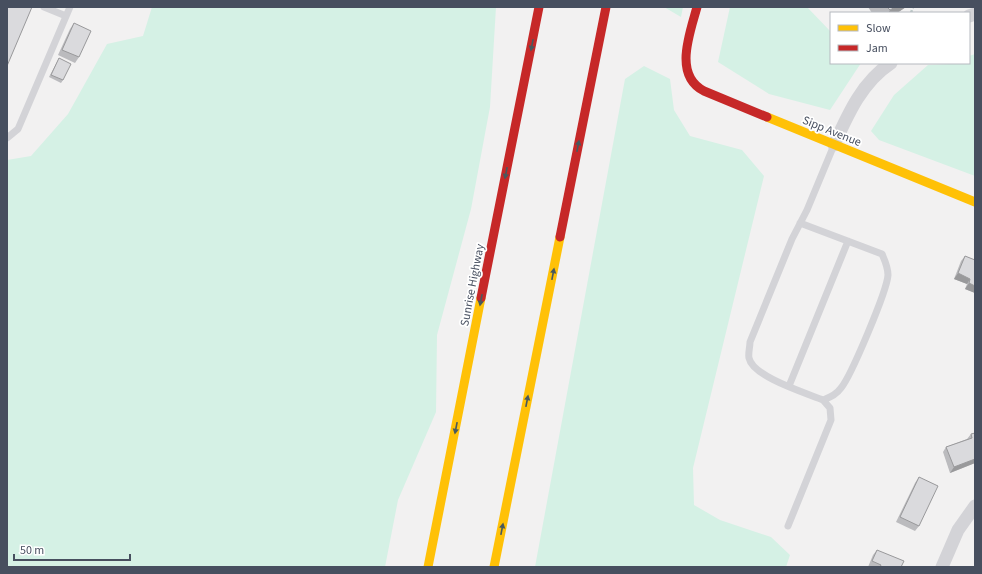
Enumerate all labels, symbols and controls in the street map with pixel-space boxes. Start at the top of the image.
legend [830,12,970,64]
text: Slow [866,20,891,37]
one-way arrow [528,39,534,51]
text: Jam [866,40,888,57]
street label: Sipp Avenue [800,112,864,151]
one-way arrow [576,140,582,152]
one-way arrow [503,167,509,179]
street label: Sunrise Highway [456,242,489,328]
one-way arrow [550,268,556,280]
one-way arrow [478,294,484,306]
one-way arrow [525,395,531,407]
one-way arrow [452,422,458,434]
one-way arrow [499,523,505,535]
scale bar [14,536,130,562]
text: 50 m [20,542,44,559]

